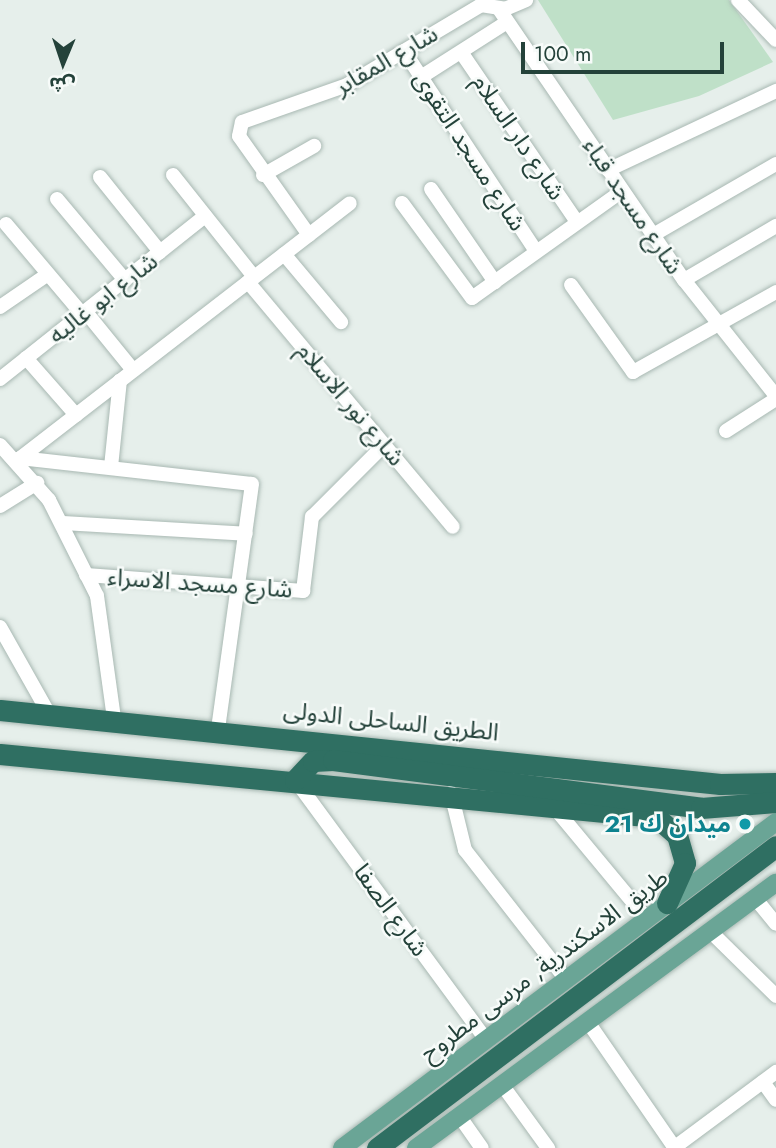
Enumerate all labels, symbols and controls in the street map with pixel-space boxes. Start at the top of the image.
street label: شارع المقابر [329,19,443,101]
north arrow [28,28,98,98]
scale bar [524,28,727,72]
text: 100 m [534,39,591,69]
street label: شارع مسجد التقوى [408,66,532,236]
street label: شارع دار السلام [466,69,572,205]
text: ش [49,71,76,98]
street label: شارع مسجد قباء [577,132,689,280]
street label: شارع ابو غاليه [43,246,163,350]
street label: شارع نور الاسلام [291,336,411,472]
street label: شارع مسجد الاسراء [107,562,293,604]
street label: الطريق الساحلى الدولى [282,695,500,747]
place label: ميدان ك 21 [604,810,731,838]
marker: ميدان ك 21 [737,816,753,832]
street label: شارع الصفا [348,858,434,962]
street label: طريق الاسكندرية, مرسى مطروح [415,863,673,1067]

